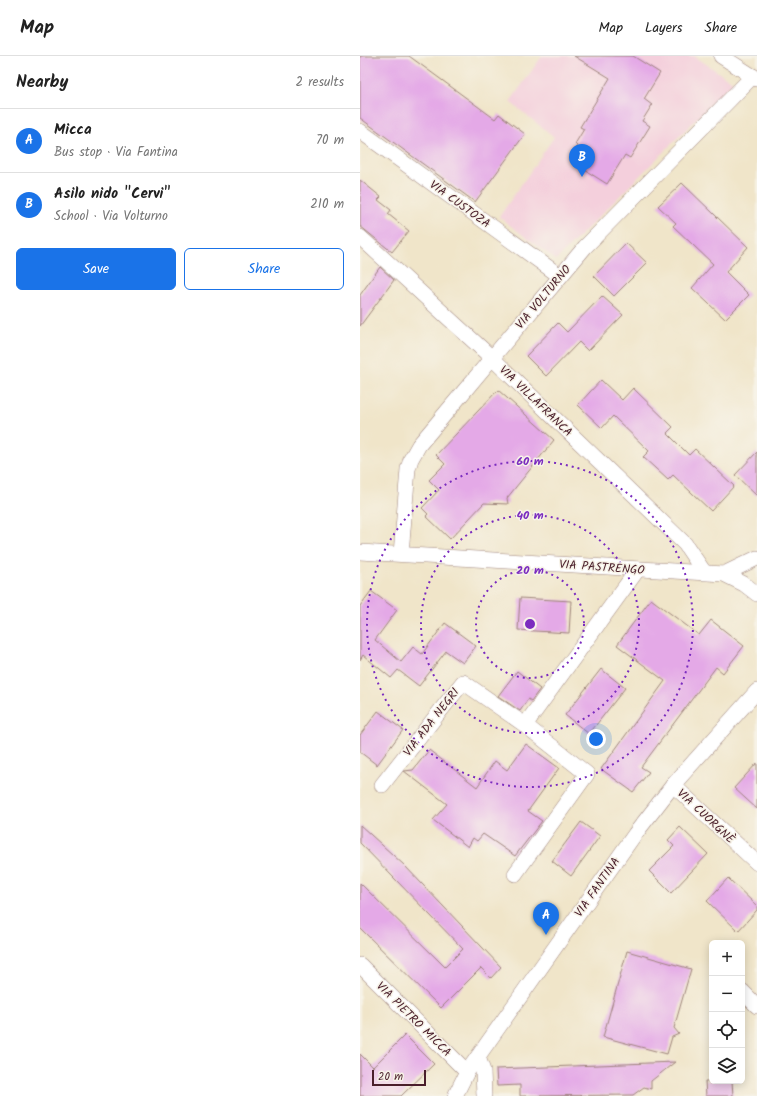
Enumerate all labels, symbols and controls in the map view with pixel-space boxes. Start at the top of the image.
text: Map [20,13,54,43]
text: Map [599,17,623,39]
text: Layers [645,17,683,39]
text: Share [705,17,737,39]
text: Nearby [16,69,68,96]
text: 2 results [296,72,344,93]
text: Micca [54,118,92,142]
text: A [25,130,33,151]
text: 70 m [316,130,344,151]
text: Bus stop · Via Fantina [54,142,178,163]
pin: B [569,144,595,177]
street label: VIA CUSTOZA [425,176,494,233]
text: Asilo nido "Cervi" [54,182,171,206]
text: B [25,194,33,215]
text: 210 m [310,194,344,215]
text: School · Via Volturno [54,206,168,227]
button: Save [16,248,176,290]
button: Share [184,248,344,290]
street label: VIA VOLTURNO [511,261,576,334]
street label: VIA VILLAFRANCA [495,361,577,442]
text: 60 m [516,452,544,471]
text: 40 m [516,506,544,525]
street label: VIA PASTRENGO [559,555,646,580]
text: 20 m [516,561,544,580]
centre of rings [523,617,537,631]
street label: VIA ADA NEGRI [398,684,464,761]
your location [586,729,606,749]
street label: VIA CUORGNÈ [672,784,740,849]
street label: VIA FANTINA [570,853,625,921]
pin: A [533,902,559,935]
map controls [709,940,745,1084]
button: + [709,940,745,976]
button: − [709,976,745,1012]
street label: VIA PIETRO MICCA [372,977,456,1061]
button: locate [709,1012,745,1048]
button: layers [709,1048,745,1084]
scale bar [372,1068,426,1087]
text: 20 m [378,1068,403,1086]

